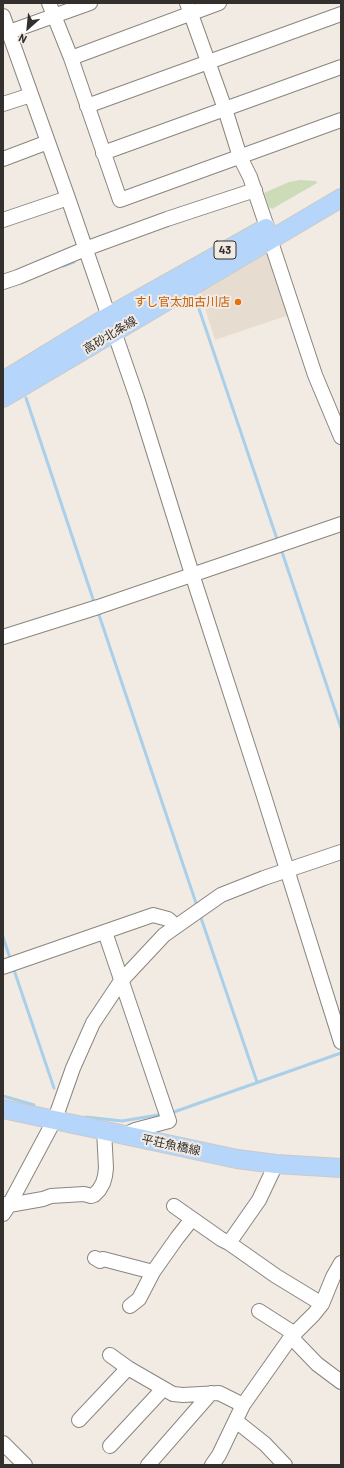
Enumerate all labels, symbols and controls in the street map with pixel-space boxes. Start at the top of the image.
north arrow [8,8,48,48]
text: N [16,32,29,47]
road number: 43 [214,241,236,259]
place label: すし官太加古川店 [134,295,230,309]
marker: すし官太加古川店 [233,297,243,307]
street label: 高砂北条線 [81,313,139,357]
street label: 平荘魚橋線 [140,1132,202,1158]

